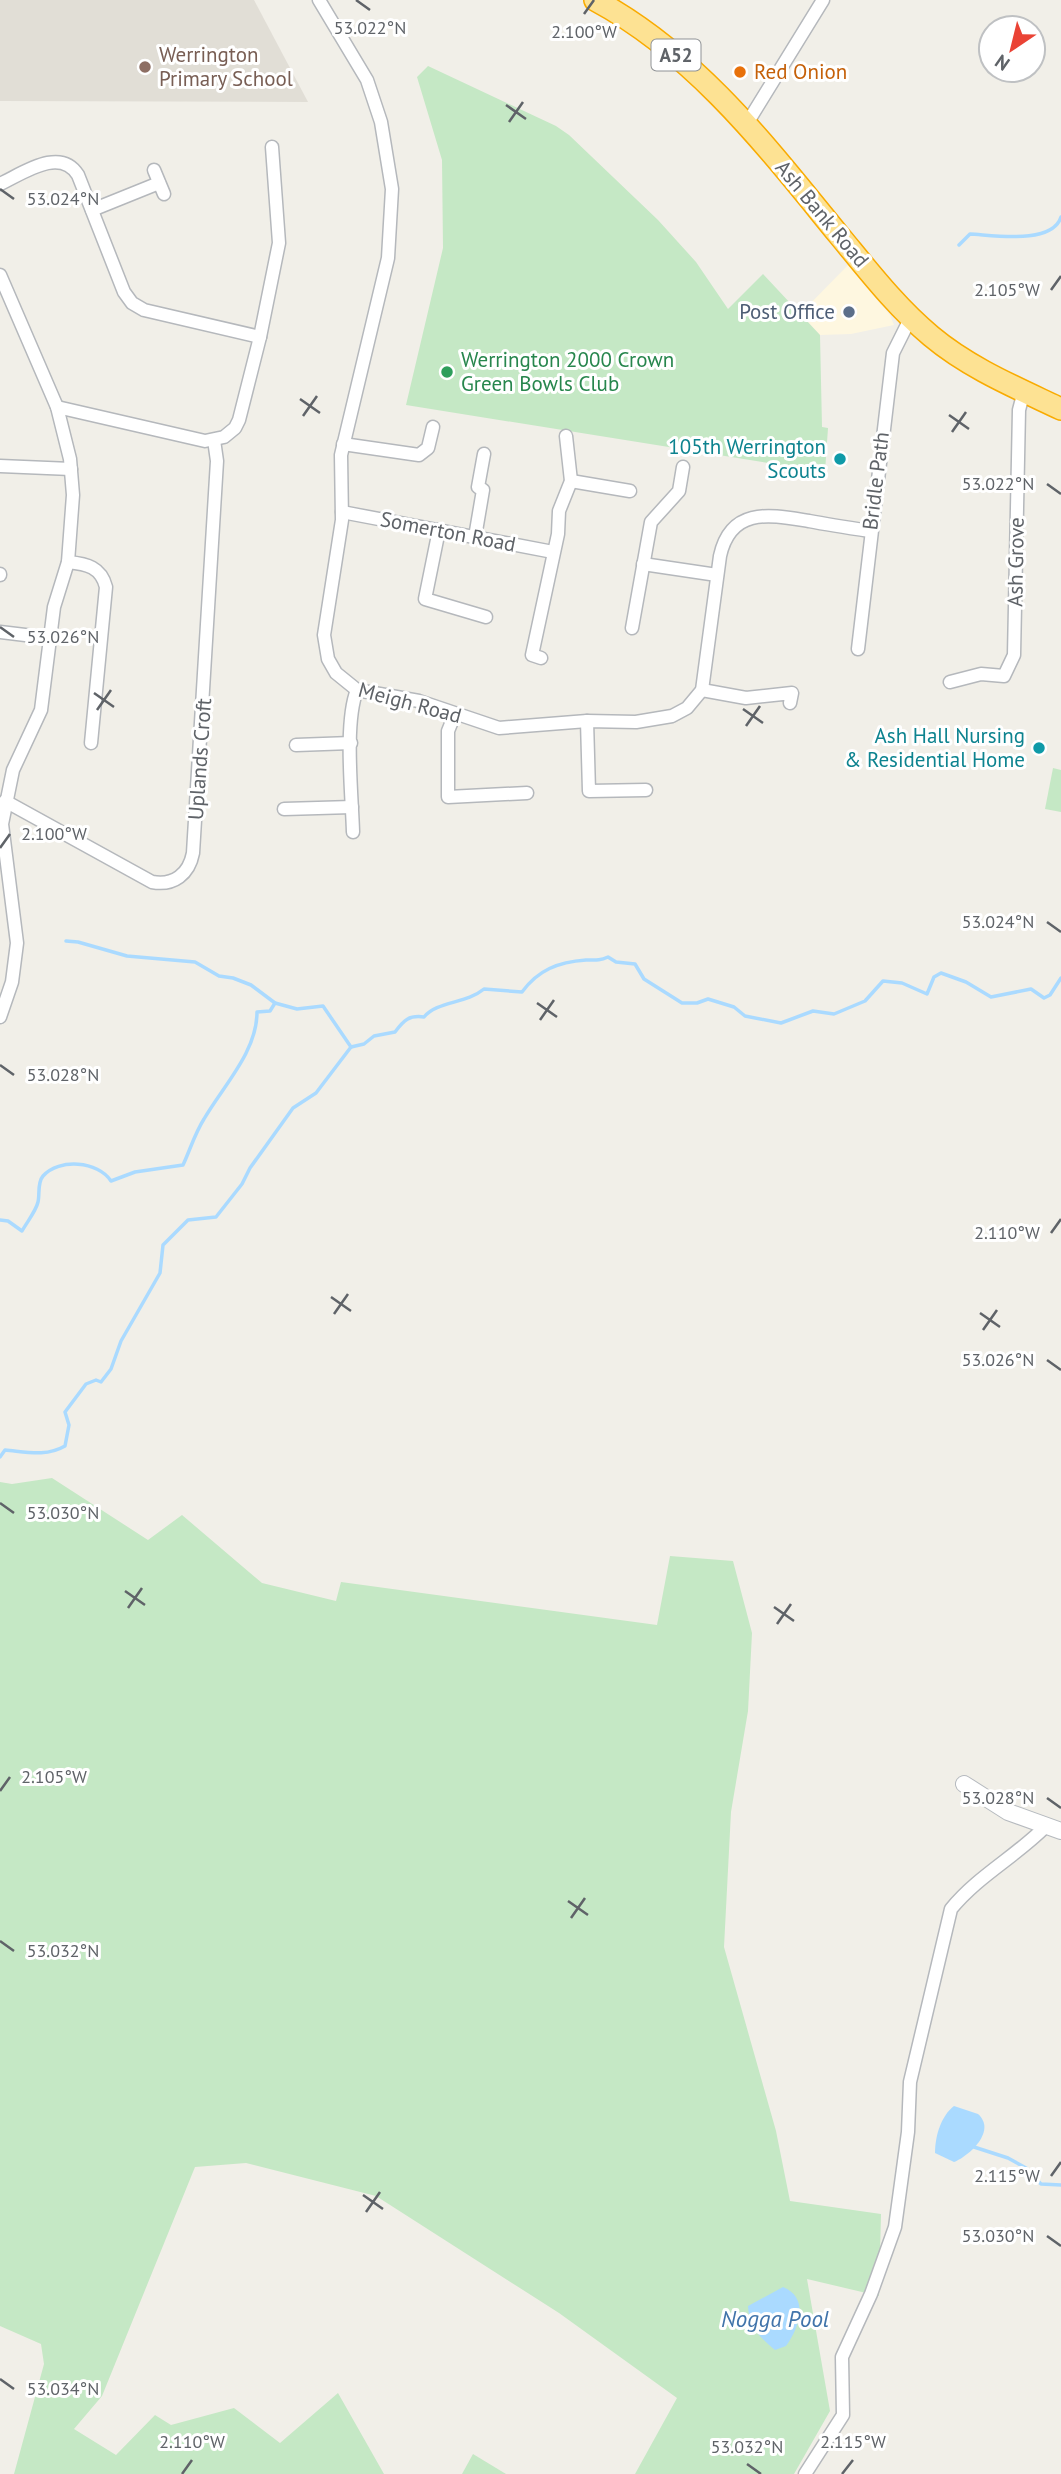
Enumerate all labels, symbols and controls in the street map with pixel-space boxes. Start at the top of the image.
north arrow [977,14,1047,84]
text: 53.022°N [334,16,406,39]
text: 2.100°W [551,20,617,43]
road number: A52 [652,40,700,70]
place label: Werrington Primary School [159,41,293,92]
text: N [990,50,1014,76]
place label: Red Onion [754,58,847,85]
marker: Werrington Primary School [137,59,153,75]
marker: Red Onion [732,64,748,80]
street label: Ash Bank Road [770,154,875,273]
text: 53.024°N [27,187,99,210]
text: 2.105°W [974,278,1040,301]
place label: Post Office [739,298,835,325]
marker: Post Office [841,304,857,320]
place label: Werrington 2000 Crown Green Bowls Club [461,346,674,397]
marker: Werrington 2000 Crown Green Bowls Club [439,364,455,380]
street label: Bridle Path [856,430,895,532]
place label: 105th Werrington Scouts [668,433,826,484]
marker: 105th Werrington Scouts [832,451,848,467]
text: 53.022°N [962,472,1034,495]
street label: Somerton Road [378,505,518,558]
street label: Ash Grove [1001,517,1030,607]
text: 53.026°N [27,625,99,648]
street label: Meigh Road [356,676,465,729]
street label: Uplands Croft [182,697,217,821]
place label: Ash Hall Nursing & Residential Home [844,722,1025,773]
marker: Ash Hall Nursing & Residential Home [1031,740,1047,756]
text: 2.100°W [21,822,87,845]
text: 53.024°N [962,910,1034,933]
text: 53.028°N [27,1063,99,1086]
text: 2.110°W [974,1221,1040,1244]
text: 53.026°N [962,1348,1034,1371]
text: 53.030°N [27,1501,99,1524]
text: 2.105°W [21,1765,87,1788]
text: 53.028°N [962,1786,1034,1809]
text: 53.032°N [27,1939,99,1962]
text: 2.115°W [974,2164,1040,2187]
text: 53.030°N [962,2224,1034,2247]
water label: Nogga Pool [721,2304,829,2333]
text: 53.034°N [27,2377,99,2400]
text: 2.110°W [159,2430,225,2453]
text: 2.115°W [820,2430,886,2453]
text: 53.032°N [711,2435,783,2458]

